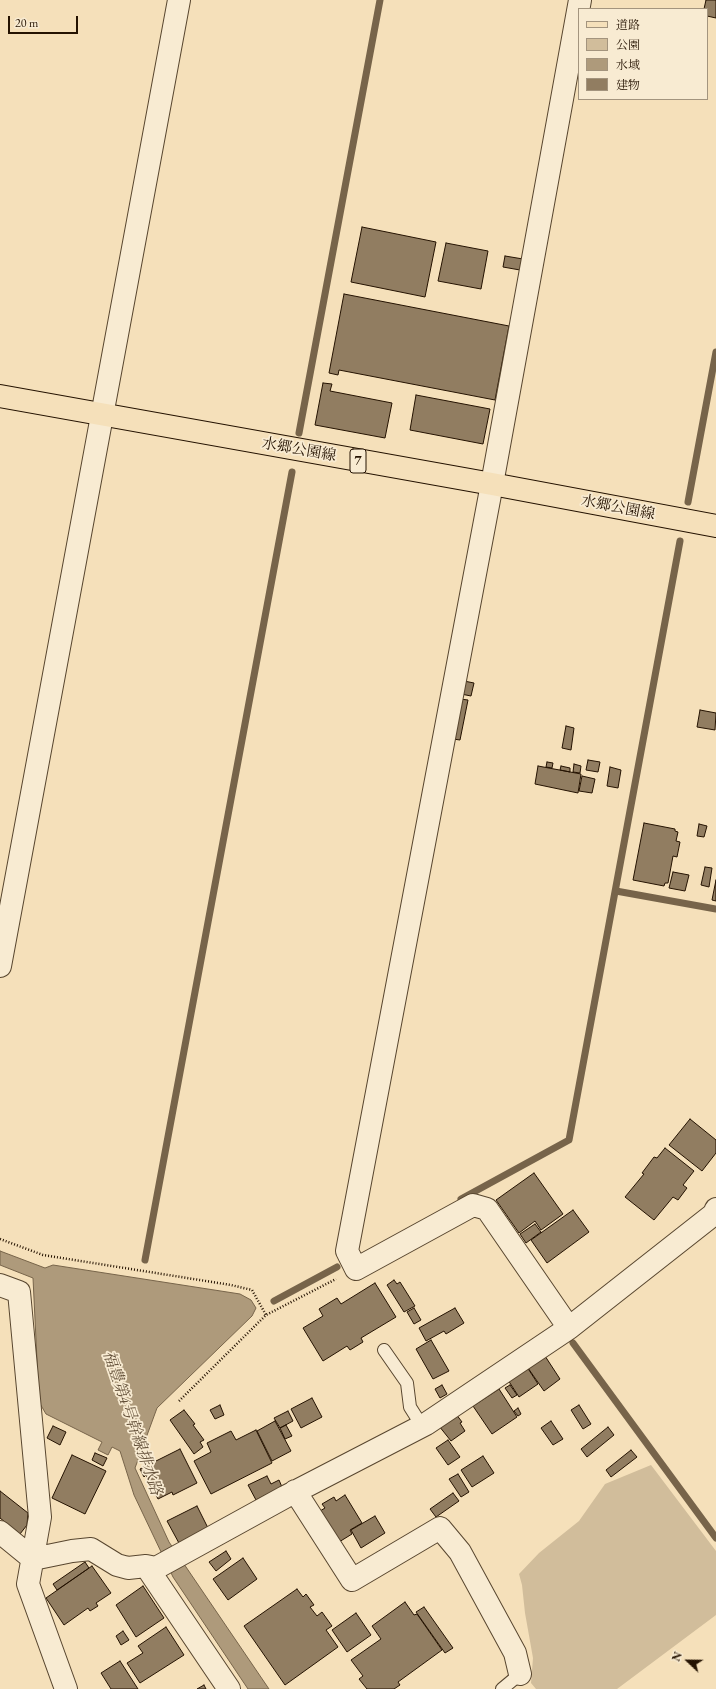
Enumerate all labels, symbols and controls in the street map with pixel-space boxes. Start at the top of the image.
scale bar [10,8,80,34]
legend [578,8,708,100]
text: 20 m [15,15,38,31]
text: 道路 [616,17,640,33]
text: 公園 [616,37,640,53]
text: 水域 [616,57,640,73]
text: 建物 [616,77,640,93]
street label: 水郷公園線 [261,435,337,465]
road number: 7 [350,449,366,473]
street label: 水郷公園線 [579,492,657,524]
water label: 福豊第4号幹線排水路 [98,1348,166,1498]
north arrow [668,1641,708,1681]
text: N [669,1650,685,1663]

